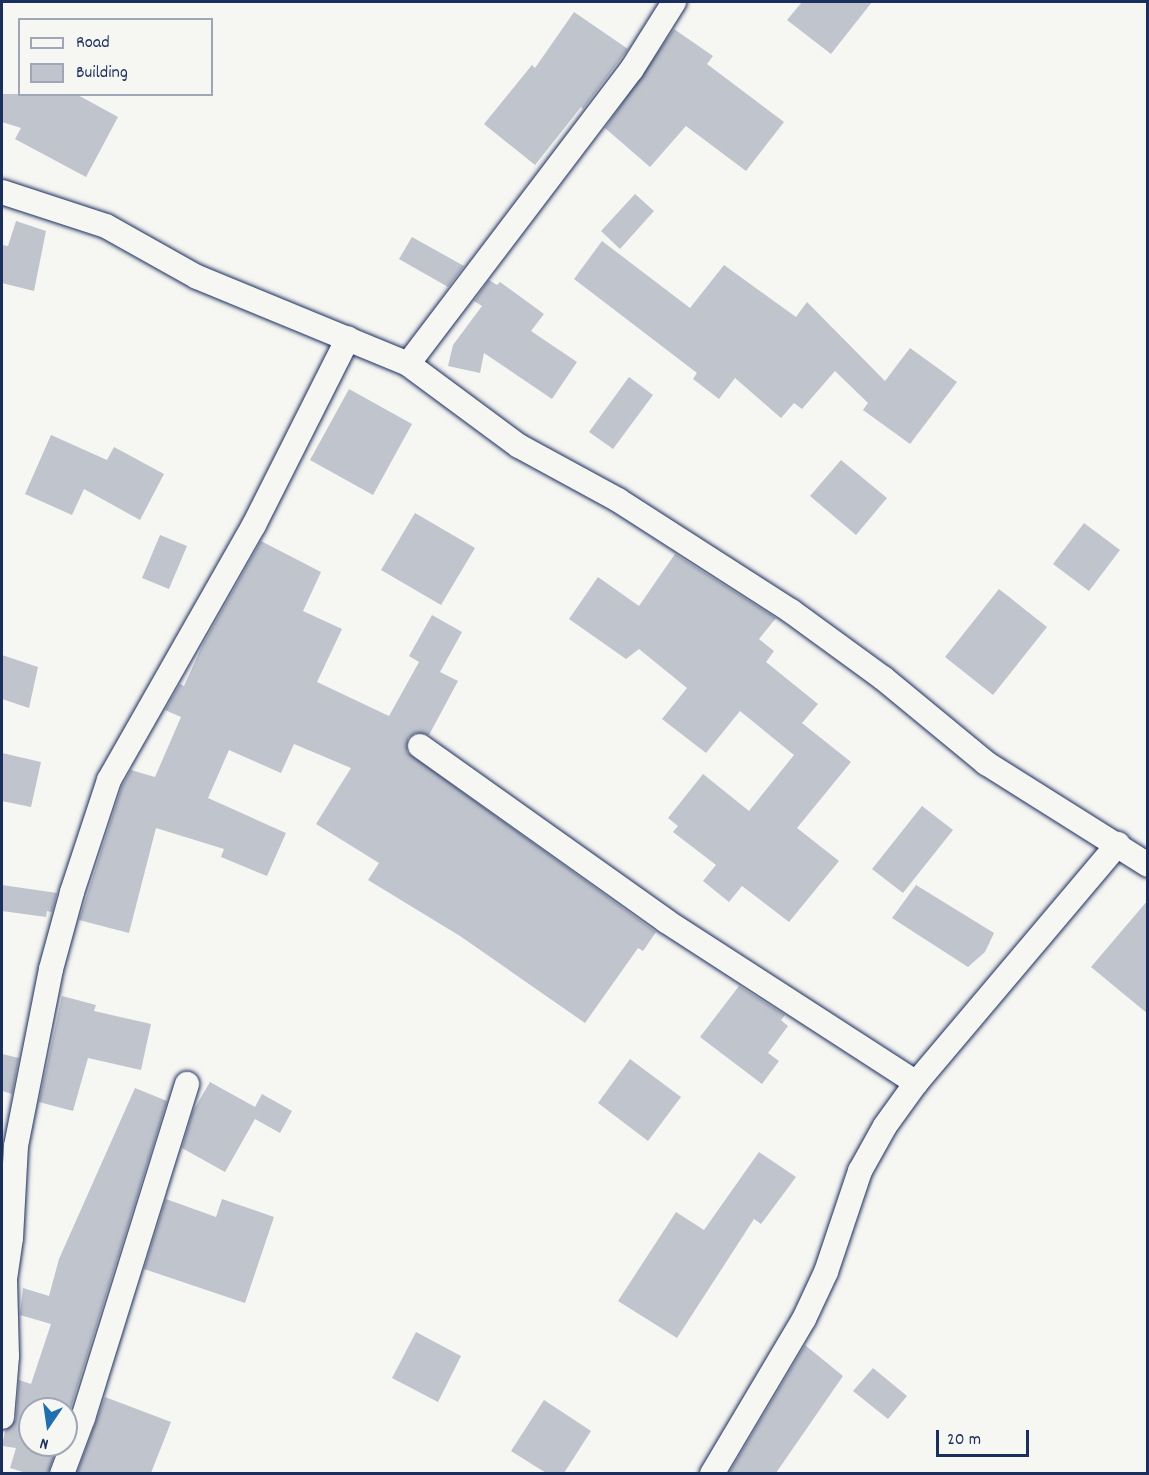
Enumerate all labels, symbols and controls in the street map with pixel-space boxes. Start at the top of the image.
legend [18,18,213,96]
text: Road [76,31,110,56]
text: Building [76,61,128,86]
north arrow [18,1397,78,1457]
scale bar [939,1418,1032,1456]
text: 20 m [947,1428,981,1453]
text: N [38,1431,51,1455]

